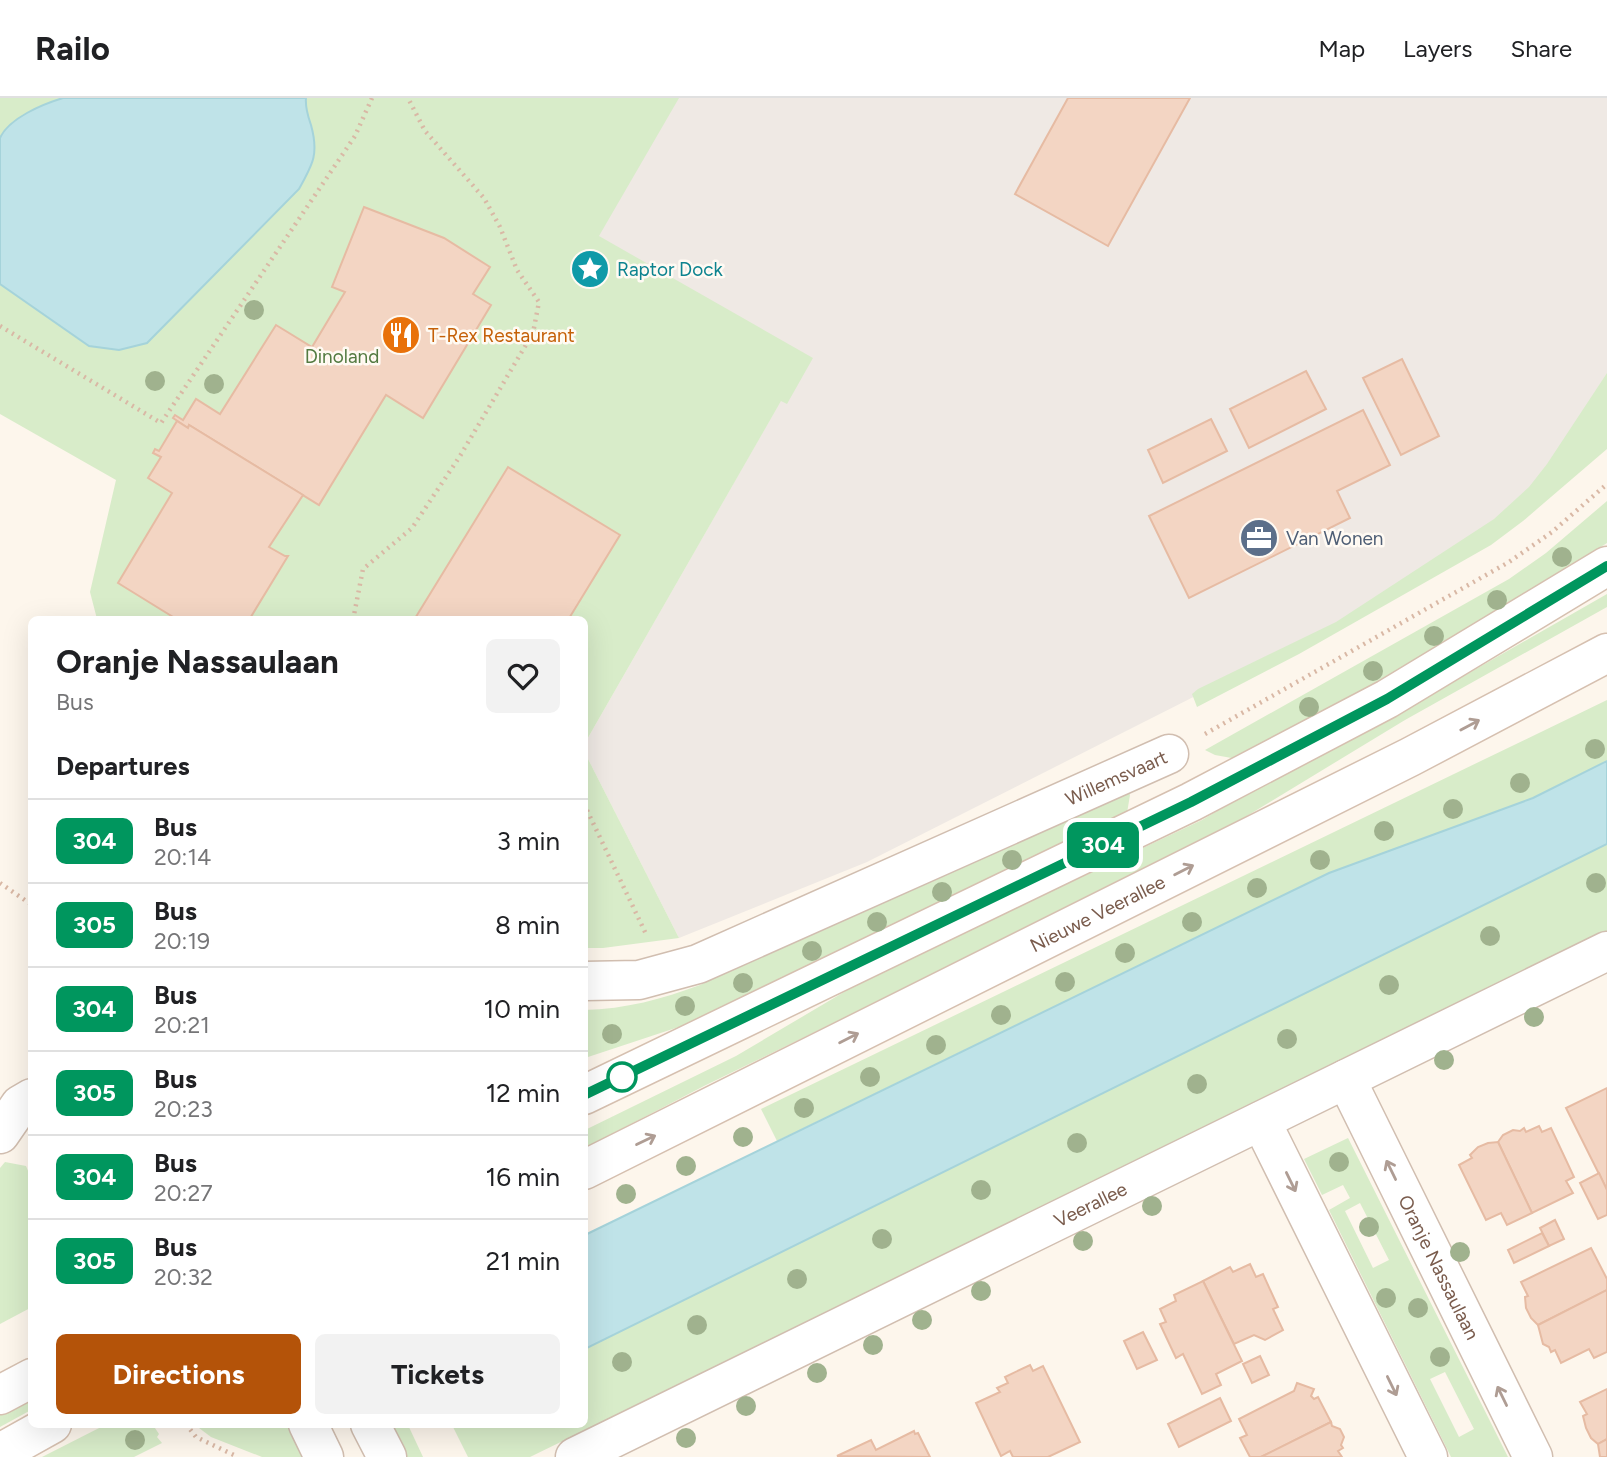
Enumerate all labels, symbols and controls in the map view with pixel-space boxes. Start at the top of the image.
text: Railo [35,29,110,68]
text: Map [1318,34,1365,63]
text: Layers [1403,34,1472,63]
text: Share [1510,34,1572,63]
place icon: Raptor Dock [569,248,611,290]
place label: Raptor Dock [617,258,723,281]
restaurant icon: T-Rex Restaurant [380,314,422,356]
place label: T-Rex Restaurant [428,324,575,347]
park label: Dinoland [305,345,379,368]
office icon: Van Wonen [1238,517,1280,559]
place label: Van Wonen [1286,527,1383,550]
button: heart [486,639,560,713]
text: Oranje Nassaulaan [56,642,339,681]
text: Bus [56,688,94,716]
one-way arrow [1459,718,1480,731]
street label: Willemsvaart [1062,745,1171,811]
text: Departures [56,750,190,782]
text: Bus [154,811,197,843]
line badge: 304 [1063,822,1143,868]
text: 3 min [497,825,560,857]
text: 304 [72,826,117,855]
text: 304 [1081,830,1125,859]
text: 20:14 [154,843,211,871]
one-way arrow [1173,863,1194,877]
street label: Nieuwe Veerallee [1026,870,1169,957]
text: Bus [154,895,197,927]
text: 8 min [495,909,560,941]
text: 305 [73,910,116,939]
text: 20:19 [154,927,210,955]
text: Bus [154,979,197,1011]
text: 10 min [484,993,560,1025]
text: 304 [72,994,117,1023]
text: 20:21 [154,1011,210,1039]
one-way arrow [838,1031,859,1045]
unlabelled marker [607,1062,637,1092]
text: Bus [154,1063,197,1095]
text: 12 min [486,1077,560,1109]
text: 305 [73,1078,116,1107]
text: 20:23 [154,1095,213,1123]
one-way arrow [635,1133,656,1147]
text: Bus [154,1147,197,1179]
one-way arrow [1383,1160,1397,1181]
text: 16 min [485,1161,560,1193]
text: 304 [72,1162,117,1191]
one-way arrow [1285,1171,1299,1192]
street label: Veerallee [1050,1177,1131,1232]
text: 20:27 [154,1179,213,1207]
street label: Oranje Nassaulaan [1393,1191,1484,1344]
text: Bus [154,1231,197,1263]
text: 21 min [486,1245,560,1277]
text: 305 [73,1246,116,1275]
text: 20:32 [154,1263,213,1291]
button: Directions [56,1334,301,1414]
button: Tickets [315,1334,560,1414]
one-way arrow [1386,1375,1400,1396]
one-way arrow [1495,1386,1509,1407]

